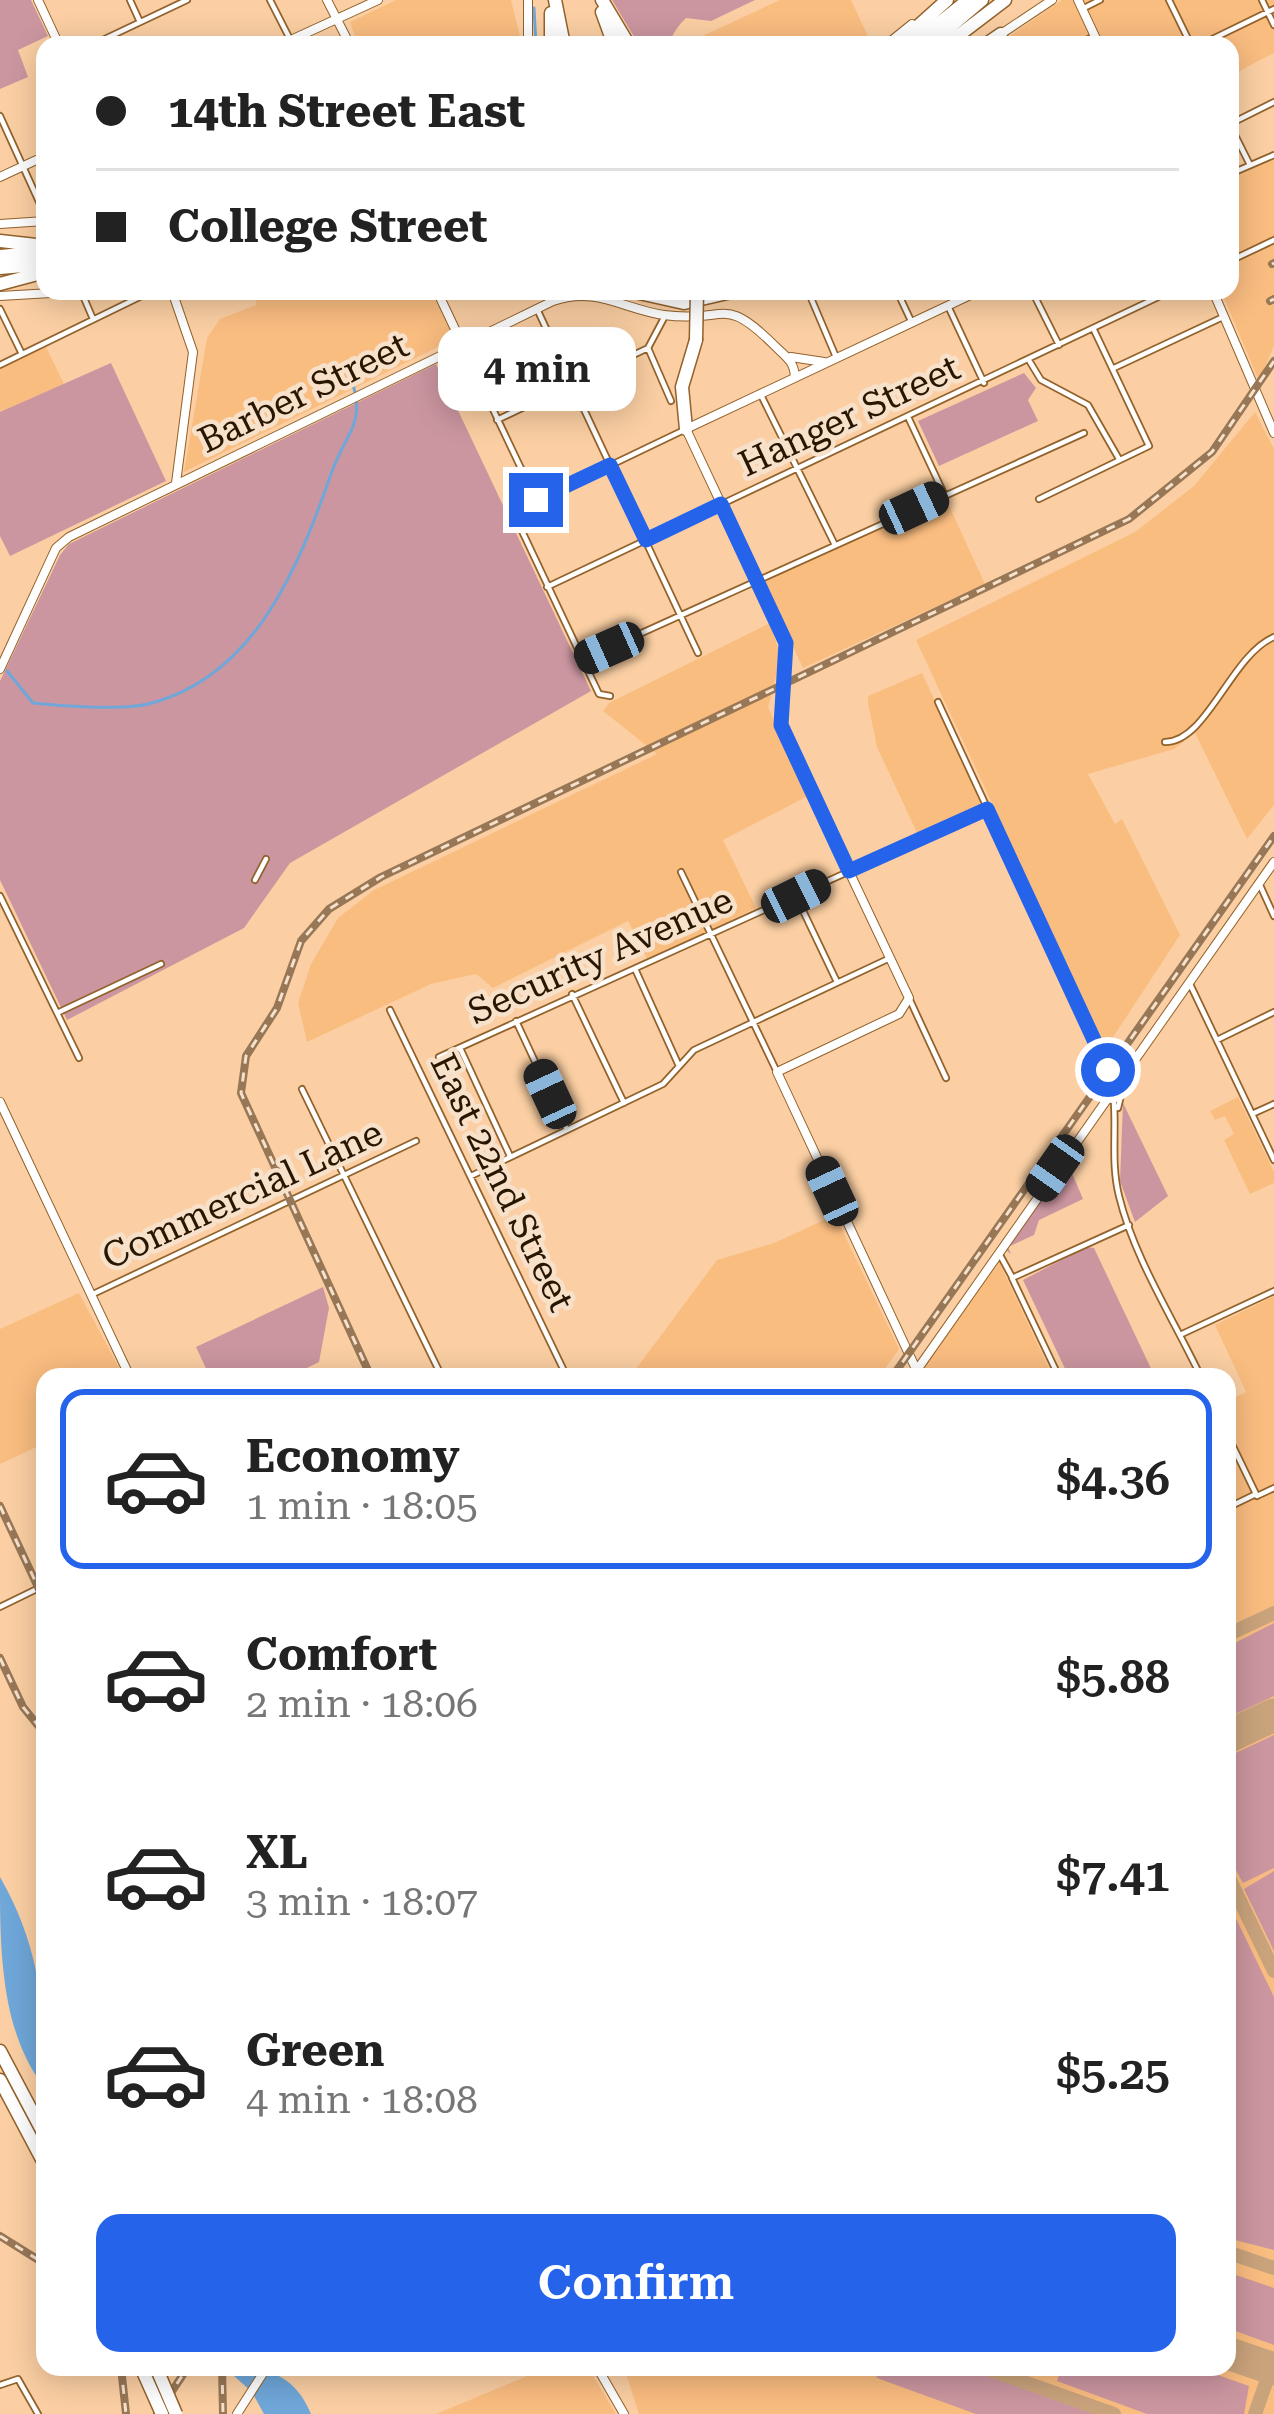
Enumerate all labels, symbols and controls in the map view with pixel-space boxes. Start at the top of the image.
text: 14th Street East [168,85,525,138]
text: College Street [168,200,488,253]
street label: Barber Street [192,324,415,462]
callout: 4 min [437,326,635,410]
text: 4 min [483,346,591,392]
street label: Hanger Street [732,346,967,485]
route end [509,473,563,527]
car [874,476,954,540]
car [569,617,649,679]
car [756,864,836,928]
street label: Security Avenue [462,879,739,1033]
route start [1081,1043,1135,1097]
street label: East 22nd Street [422,1047,583,1318]
car [518,1054,582,1134]
street label: Commercial Lane [96,1112,389,1278]
car [1020,1128,1090,1208]
car [800,1151,864,1231]
icon: car [102,1425,210,1533]
text: Economy [246,1430,460,1483]
text: $4.36 [1056,1453,1170,1506]
text: 1 min · 18:05 [246,1483,478,1529]
icon: car [102,1623,210,1731]
text: Comfort [246,1628,437,1681]
text: $5.88 [1056,1651,1170,1704]
text: 2 min · 18:06 [246,1681,478,1727]
icon: car [102,1821,210,1929]
text: XL [246,1826,308,1879]
text: $7.41 [1056,1849,1170,1902]
text: 3 min · 18:07 [246,1879,478,1925]
icon: car [102,2019,210,2127]
text: Green [246,2024,384,2077]
text: $5.25 [1056,2047,1170,2100]
text: 4 min · 18:08 [246,2077,478,2123]
button: Confirm [96,2214,1176,2352]

